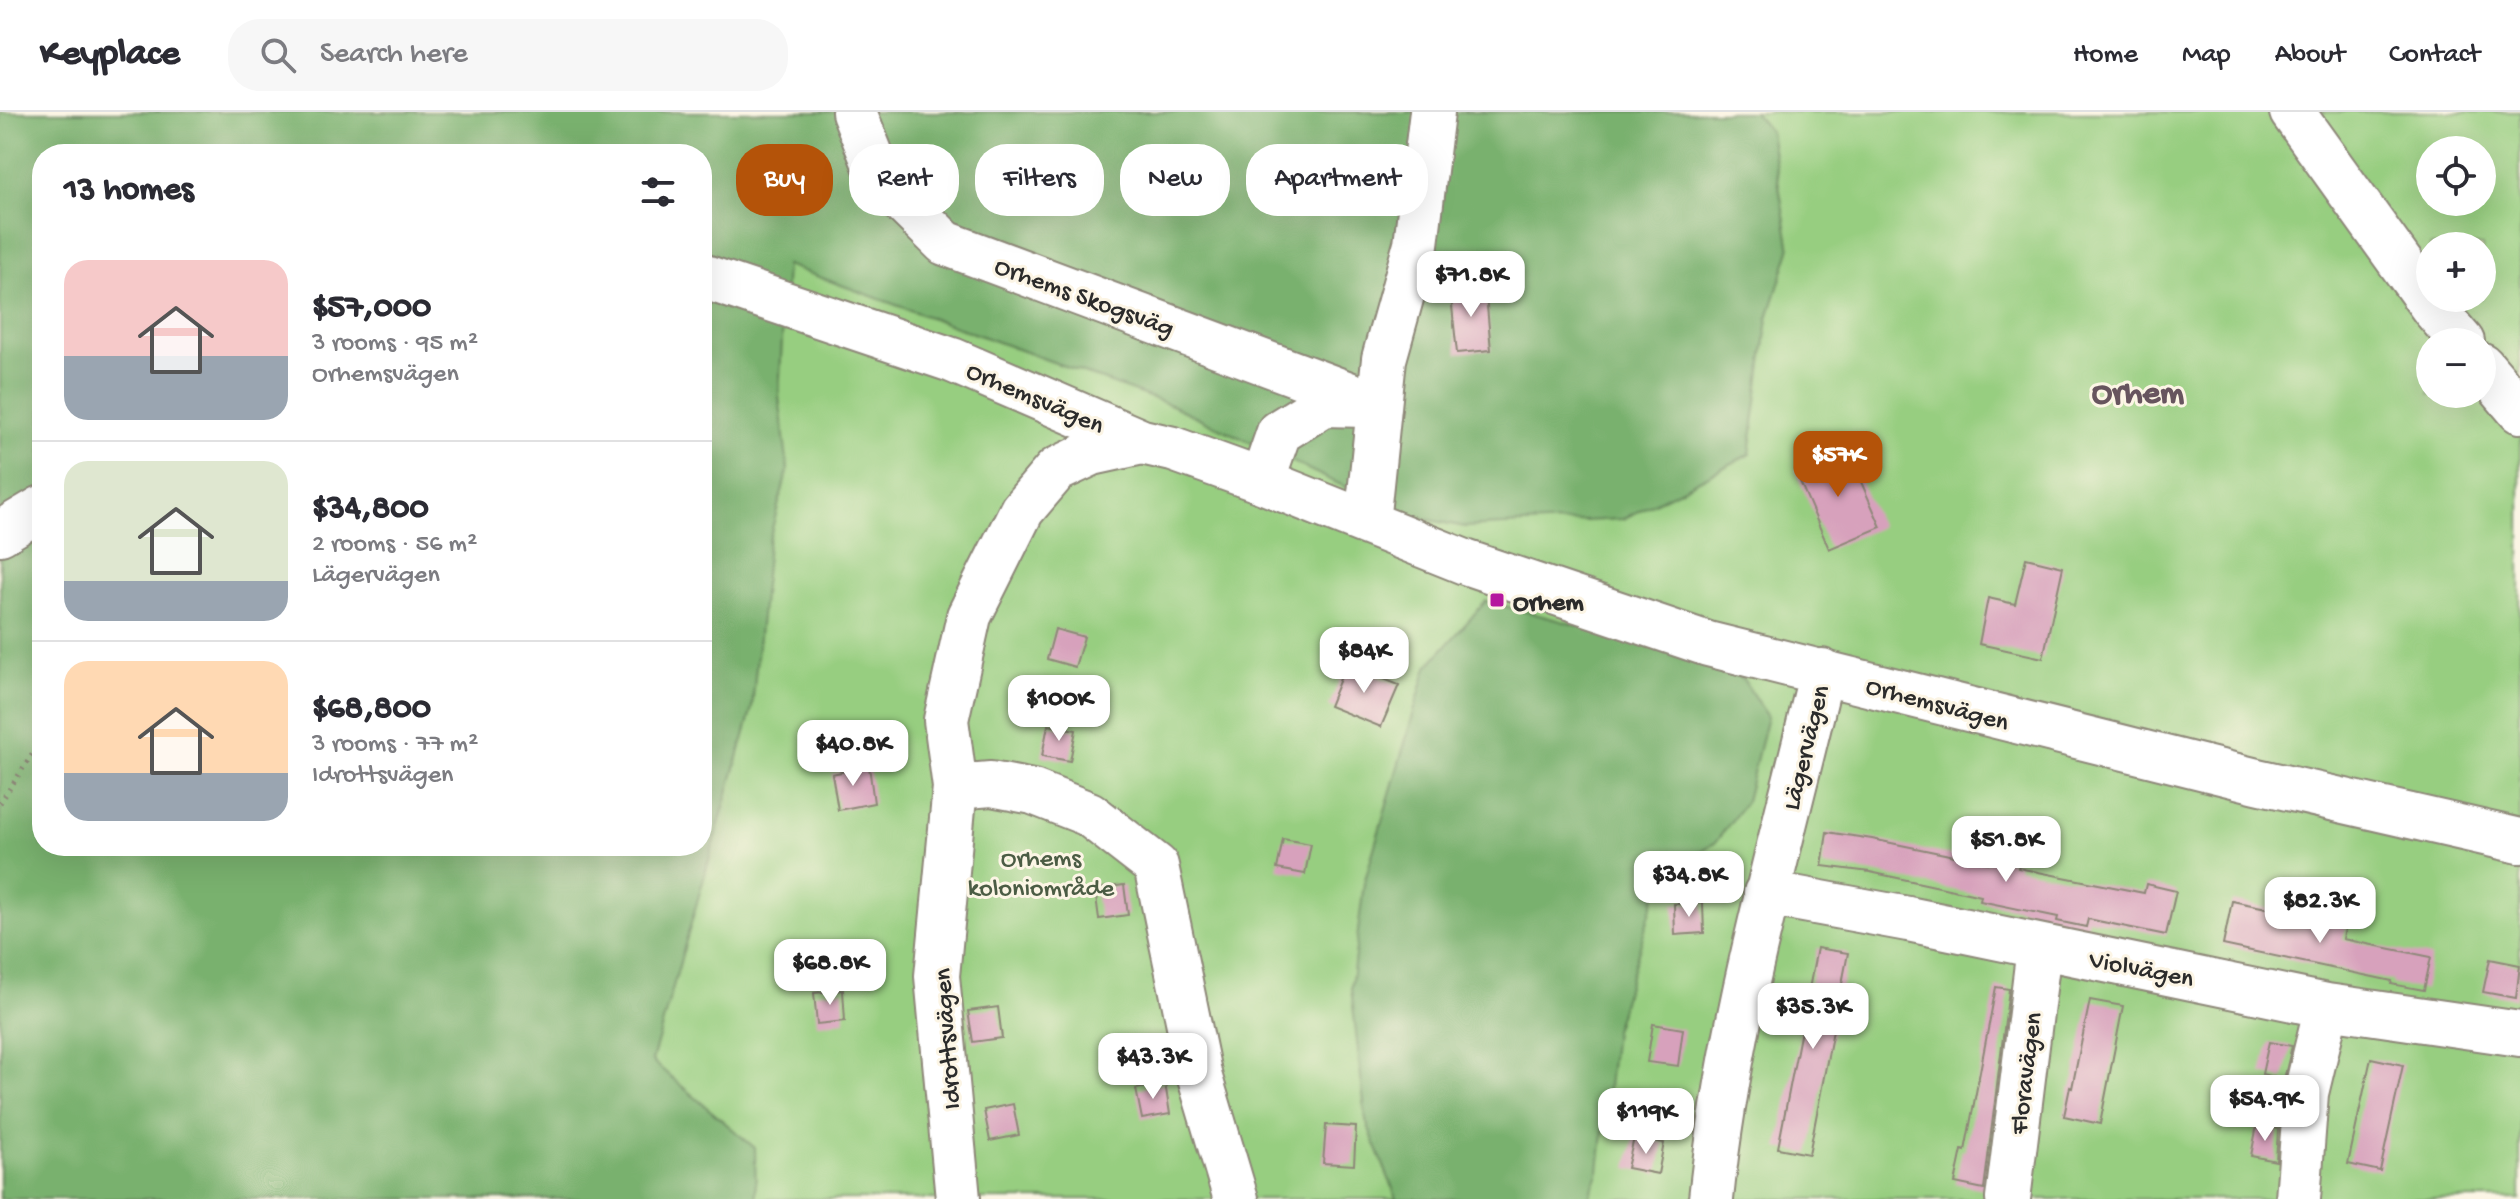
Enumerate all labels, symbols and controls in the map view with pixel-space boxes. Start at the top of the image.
search box [228,19,788,91]
text: Keyplace [40,33,180,77]
icon: search [256,33,300,77]
text: Search here [320,38,468,73]
text: Home [2073,39,2138,72]
text: Map [2182,39,2231,72]
text: About [2275,39,2345,72]
text: Contact [2389,39,2480,72]
map controls [2416,136,2496,408]
button: locate [2416,136,2496,216]
chip: Buy [736,144,833,216]
chip: Rent [849,144,959,216]
chip: Filters [975,144,1104,216]
chip: New [1120,144,1230,216]
chip: Apartment [1246,144,1428,216]
icon: filters [636,170,680,214]
text: 13 homes [64,172,194,212]
button: + [2416,232,2496,312]
pin: $71.8K [1406,251,1536,319]
street label: Orhems Skogsväg [990,252,1177,346]
text: $71.8K [1435,261,1507,292]
text: $57,000 [312,289,431,329]
icon: home [128,292,224,388]
button: − [2416,328,2496,408]
text: 3 rooms · 95 m² [312,329,478,360]
street label: Orhemsvägen [961,357,1108,443]
text: Orhemsvägen [312,360,459,391]
district label: Orhem [2092,376,2184,416]
pin: $57K [1791,431,1885,499]
text: $57K [1811,441,1865,472]
text: $34,800 [312,490,429,530]
icon: home [128,493,224,589]
text: 2 rooms · 56 m² [312,530,477,561]
text: Lägervägen [312,561,440,592]
place label: Orhem [1513,589,1584,620]
marker: Orhem [1488,591,1506,609]
pin: $84K [1317,627,1411,695]
text: $84K [1338,637,1390,668]
street label: Orhemsvägen [1862,672,2012,740]
pin: $100K [1003,675,1115,743]
street label: Lägervägen [1778,682,1839,814]
text: $100K [1026,685,1092,716]
text: $68,800 [312,690,431,730]
icon: home [128,693,224,789]
pin: $40.8K [788,720,918,788]
text: 3 rooms · 77 m² [312,730,478,761]
text: $40.8K [815,730,891,761]
text: Idrottsvägen [312,761,453,792]
pin: $51.8K [1941,816,2071,884]
text: $51.8K [1970,826,2042,857]
park label: Orhems koloniområde [968,845,1115,906]
pin: $34.8K [1624,851,1754,919]
text: $34.8K [1652,861,1726,892]
pin: $82.3K [2255,877,2385,945]
text: $82.3K [2283,887,2357,918]
pin: $68.8K [765,939,895,1007]
street label: Violvägen [2085,946,2197,997]
text: $68.8K [792,949,868,980]
street label: Idrottsvägen [929,966,970,1110]
pin: $35.3K [1748,983,1878,1051]
text: $35.3K [1776,993,1850,1024]
street label: Floravägen [2005,1010,2051,1137]
pin: $43.3K [1088,1033,1218,1101]
text: $43.3K [1116,1043,1190,1074]
pin: $54.9K [2200,1075,2330,1143]
text: $54.9K [2228,1085,2302,1116]
pin: $119K [1590,1088,1702,1156]
text: $119K [1616,1098,1676,1129]

